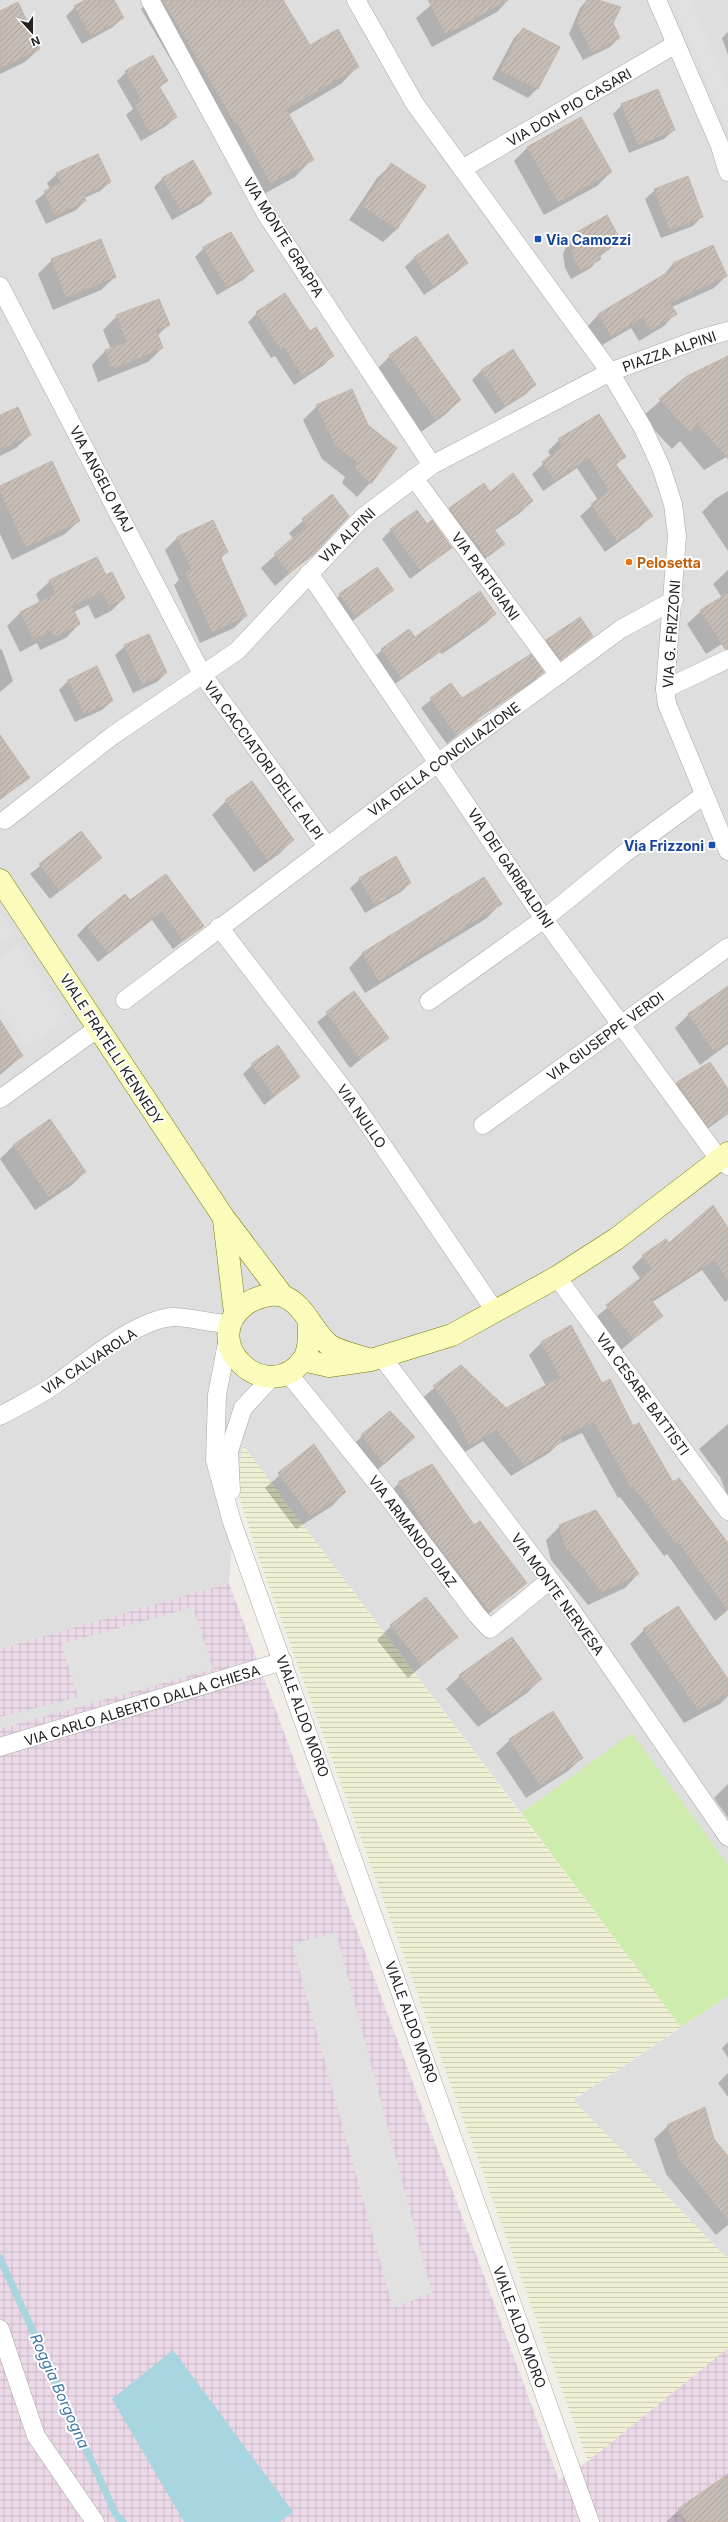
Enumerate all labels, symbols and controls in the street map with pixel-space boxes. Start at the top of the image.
north arrow [12,12,52,52]
text: N [29,33,42,49]
street label: VIA DON PIO CASARI [504,64,634,150]
street label: VIA MONTE GRAPPA [240,174,328,300]
place label: Via Camozzi [546,231,631,248]
marker: Via Camozzi [533,234,543,244]
street label: PIAZZA ALPINI [620,327,718,375]
street label: VIA ANGELO MAJ [67,423,137,535]
street label: VIA ALPINI [315,504,379,566]
street label: VIA PARTIGIANI [448,529,524,623]
place label: Pelosetta [637,554,701,571]
marker: Pelosetta [624,557,634,567]
street label: VIA G. FRIZZONI [659,579,683,689]
street label: VIA CACCIATORI DELLE ALPI [201,677,327,843]
street label: VIA DELLA CONCILIAZIONE [365,698,523,820]
street label: VIA DEI GARIBALDINI [465,805,557,931]
place label: Via Frizzoni [624,837,704,854]
marker: Via Frizzoni [707,840,717,850]
street label: VIALE FRATELLI KENNEDY [57,970,167,1128]
street label: VIA GIUSEPPE VERDI [543,988,667,1084]
street label: VIA NULLO [334,1081,390,1151]
street label: VIA CALVAROLA [39,1324,140,1398]
street label: VIA CESARE BATTISTI [593,1330,693,1458]
street label: VIA ARMANDO DIAZ [365,1472,461,1590]
street label: VIA MONTE NERVESA [508,1530,608,1659]
street label: VIALE ALDO MORO [273,1653,333,1779]
street label: VIA CARLO ALBERTO DALLA CHIESA [22,1661,262,1749]
street label: VIALE ALDO MORO [382,1959,442,2085]
street label: VIALE ALDO MORO [490,2264,550,2390]
water label: Roggia Borgogna [26,2331,94,2451]

